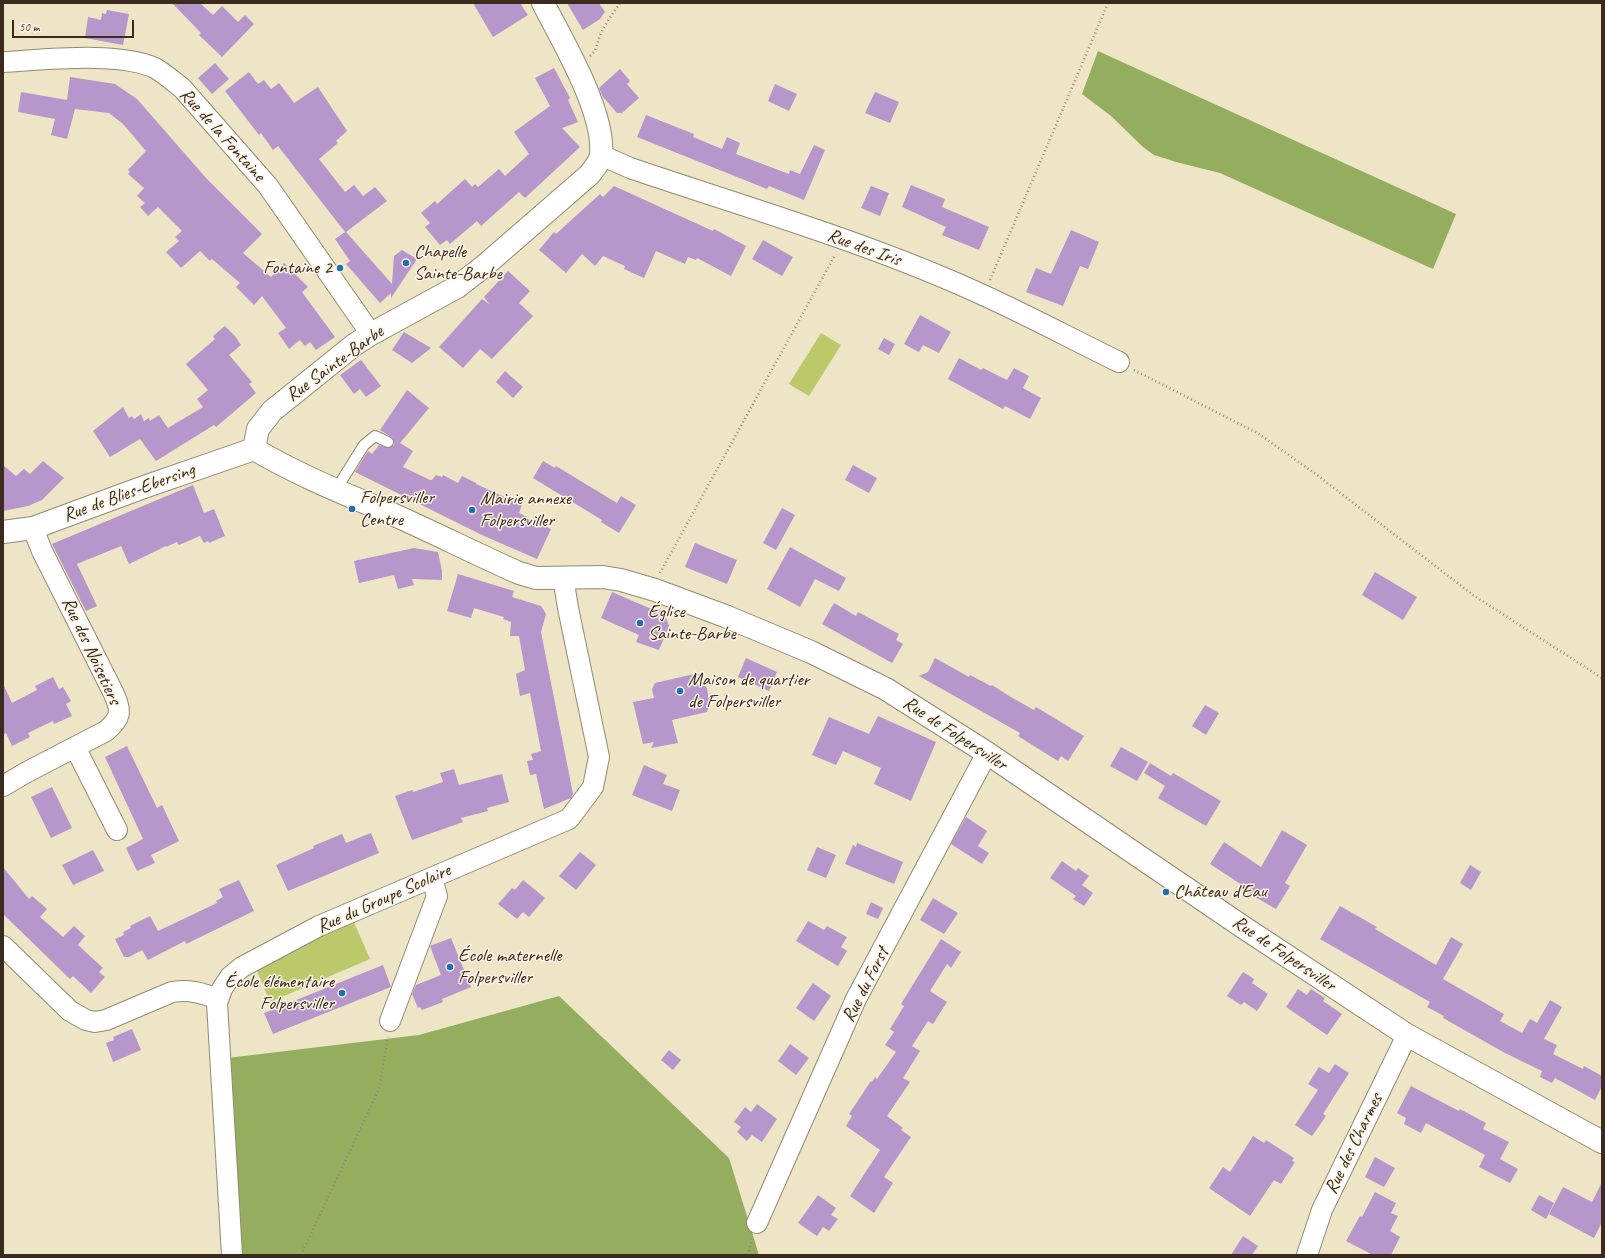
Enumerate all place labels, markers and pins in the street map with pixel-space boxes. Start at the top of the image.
place label: Chapelle Sainte-Barbe [414,241,502,285]
place label: Fontaine 2 [263,257,332,279]
marker: Chapelle Sainte-Barbe [401,258,411,268]
marker: Fontaine 2 [335,263,345,273]
place label: Folpersviller Centre [360,487,434,531]
place label: Mairie annexe Folpersviller [480,488,571,532]
marker: Folpersviller Centre [347,504,357,514]
marker: Mairie annexe Folpersviller [467,505,477,515]
place label: Église Sainte-Barbe [648,601,736,645]
marker: Église Sainte-Barbe [635,618,645,628]
place label: Maison de quartier de Folpersviller [688,669,809,713]
marker: Maison de quartier de Folpersviller [675,686,685,696]
place label: Château d'Eau [1174,881,1267,903]
marker: Château d'Eau [1161,887,1171,897]
place label: École maternelle Folpersviller [458,945,561,989]
marker: École maternelle Folpersviller [445,962,455,972]
place label: École élémentaire Folpersviller [225,971,334,1015]
marker: École élémentaire Folpersviller [337,988,347,998]

